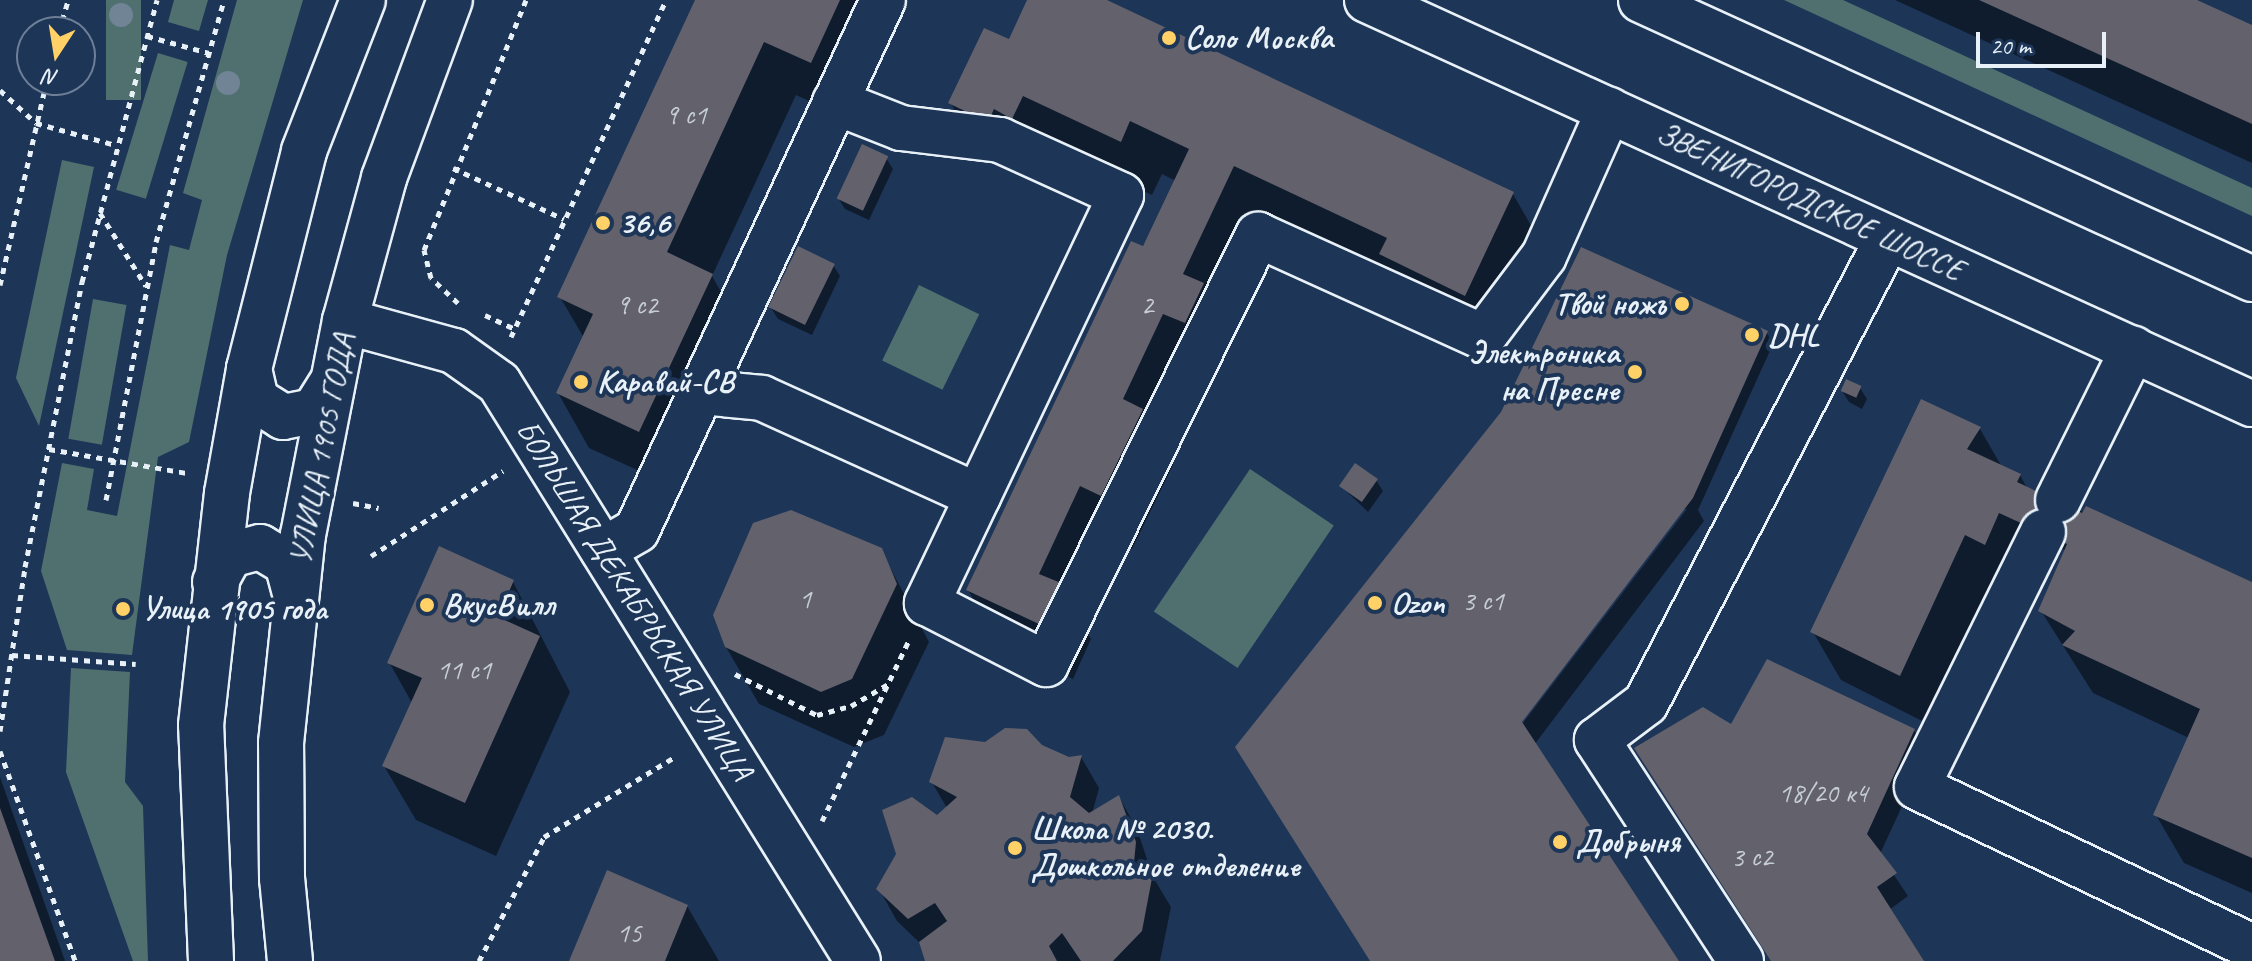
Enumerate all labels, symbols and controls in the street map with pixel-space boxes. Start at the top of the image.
north arrow [16,16,96,96]
scale bar [1980,16,2110,66]
place label: Соло Москва [1185,19,1328,57]
marker: Соло Москва [1160,29,1178,47]
text: 20 m [1990,31,2031,61]
text: N [42,62,61,93]
house number: 9 с1 [665,98,707,132]
street label: ЗВЕНИГОРОДСКОЕ ШОССЕ [1650,114,1970,290]
place label: 36,6 [619,204,670,242]
marker: 36,6 [594,214,612,232]
place label: Твой ножъ [1554,285,1666,323]
house number: 9 с2 [616,288,658,322]
house number: 2 [1141,288,1153,322]
marker: Твой ножъ [1673,295,1691,313]
place label: DHL [1768,316,1819,354]
marker: DHL [1743,326,1761,344]
street label: УЛИЦА 1905 ГОДА [281,330,363,568]
place label: Электроника на Пресне [1469,335,1619,410]
place label: Каравай-СВ [597,363,735,401]
marker: Электроника на Пресне [1626,363,1644,381]
marker: Каравай-СВ [572,373,590,391]
street label: БОЛЬШАЯ ДЕКАБРЬСКАЯ УЛИЦА [508,413,760,787]
house number: 1 [799,582,811,616]
place label: Ozon [1391,584,1444,622]
house number: 3 с1 [1462,584,1504,618]
place label: ВкусВилл [443,586,554,624]
place label: Улица 1905 года [141,590,327,628]
marker: Ozon [1366,594,1384,612]
marker: ВкусВилл [418,596,436,614]
marker: Улица 1905 года [112,598,134,620]
house number: 11 с1 [437,653,491,687]
house number: 18/20 к4 [1778,776,1868,810]
place label: Школа № 2030. Дошкольное отделение [1031,811,1292,886]
place label: Добрыня [1576,823,1680,861]
marker: Добрыня [1551,833,1569,851]
marker: Школа № 2030. Дошкольное отделение [1006,839,1024,857]
house number: 3 с2 [1731,840,1773,874]
house number: 15 [616,916,642,950]

